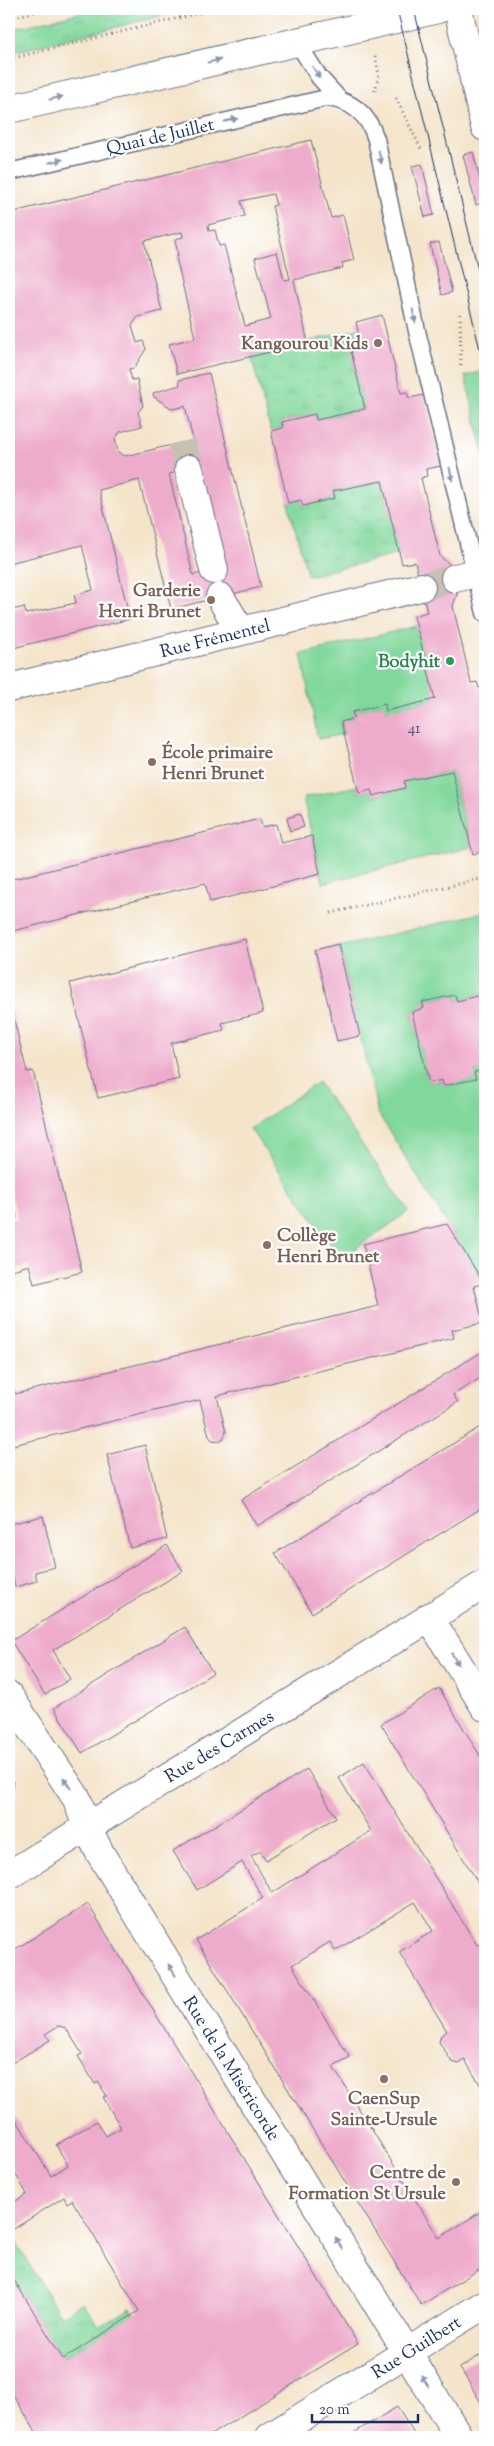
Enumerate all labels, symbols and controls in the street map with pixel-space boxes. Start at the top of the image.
one-way arrow [207,57,222,65]
one-way arrow [312,65,321,78]
one-way arrow [49,94,64,102]
street label: Quai de Juillet [104,113,217,163]
one-way arrow [224,116,239,124]
one-way arrow [376,150,384,165]
one-way arrow [49,157,64,165]
one-way arrow [411,308,419,324]
place label: Kangourou Kids [241,332,368,358]
marker: Kangourou Kids [372,337,384,349]
one-way arrow [447,466,455,482]
place label: Garderie Henri Brunet [99,579,202,626]
marker: Garderie Henri Brunet [205,594,217,606]
street label: Rue Frémentel [158,614,273,666]
place label: Bodyhit [378,650,441,676]
marker: Bodyhit [444,655,456,667]
house number: 41 [408,719,420,740]
place label: École primaire Henri Brunet [162,740,274,788]
marker: École primaire Henri Brunet [146,756,158,768]
place label: Collège Henri Brunet [277,1224,380,1271]
marker: Collège Henri Brunet [261,1239,273,1251]
one-way arrow [451,1652,460,1665]
street label: Rue des Carmes [160,1705,280,1791]
one-way arrow [62,1776,71,1790]
one-way arrow [167,1964,176,1977]
street label: Rue de la Miséricorde [175,1992,285,2146]
marker: CaenSup Sainte-Ursule [378,2073,390,2085]
place label: CaenSup Sainte-Ursule [331,2087,438,2134]
place label: Centre de Formation St Ursule [288,2161,447,2208]
marker: Centre de Formation St Ursule [450,2176,462,2188]
one-way arrow [335,2236,344,2249]
street label: Rue Guilbert [367,2311,467,2387]
one-way arrow [421,2374,430,2387]
scale bar [312,2391,418,2423]
text: 20 m [319,2400,350,2421]

